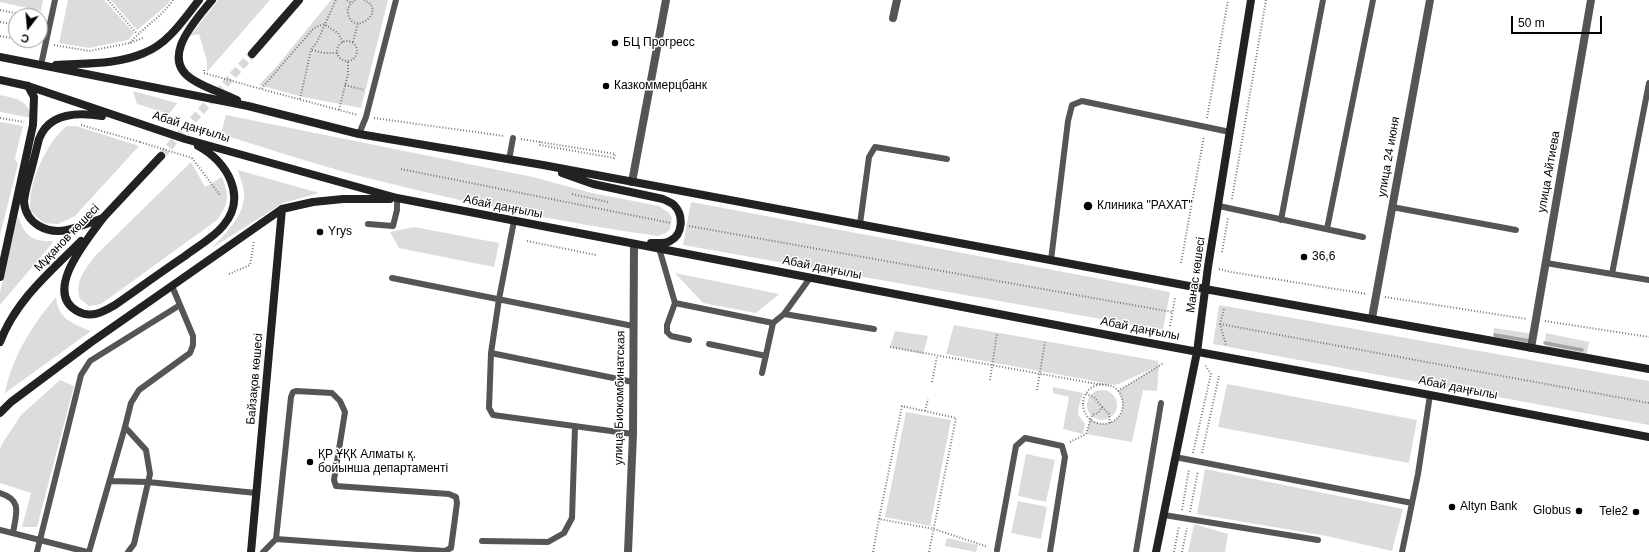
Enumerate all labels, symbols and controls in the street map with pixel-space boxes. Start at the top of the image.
north arrow [8,8,48,48]
scale bar [1513,8,1604,34]
text: 50 m [1518,16,1545,30]
text: С [19,32,30,45]
place label: БЦ Прогресс [623,36,695,50]
marker: БЦ Прогресс [610,38,620,48]
place label: Казкоммерцбанк [614,79,707,93]
marker: Казкоммерцбанк [601,81,611,91]
street label: Абай даңғылы [151,108,231,146]
street label: улица 24 июня [1375,115,1403,199]
street label: улица Айтиева [1535,130,1563,214]
street label: Абай даңғылы [462,192,544,222]
place label: Клиника "РАХАТ" [1097,199,1193,213]
marker: Клиника "РАХАТ" [1082,200,1094,212]
street label: Мұқанов көшесі [31,201,103,275]
place label: Yrys [328,225,352,239]
marker: Yrys [315,227,325,237]
street label: Манас көшесі [1184,236,1208,314]
place label: 36,6 [1312,250,1335,264]
marker: 36,6 [1299,252,1309,262]
street label: Абай даңғылы [781,253,863,283]
street label: Абай даңғылы [1099,314,1181,344]
street label: улица Биокомбинатская [612,331,628,465]
street label: Байзақов көшесі [244,333,266,425]
street label: Абай даңғылы [1417,373,1499,403]
place label: ҚР ҰҚК Алматы қ. бойынша департаменті [318,448,448,476]
marker: ҚР ҰҚК Алматы қ. бойынша департаменті [305,457,315,467]
place label: Altyn Bank [1460,500,1517,514]
marker: Altyn Bank [1447,502,1457,512]
place label: Globus [1533,504,1571,518]
place label: Tele2 [1599,505,1628,519]
marker: Globus [1574,506,1584,516]
marker: Tele2 [1631,507,1641,517]

